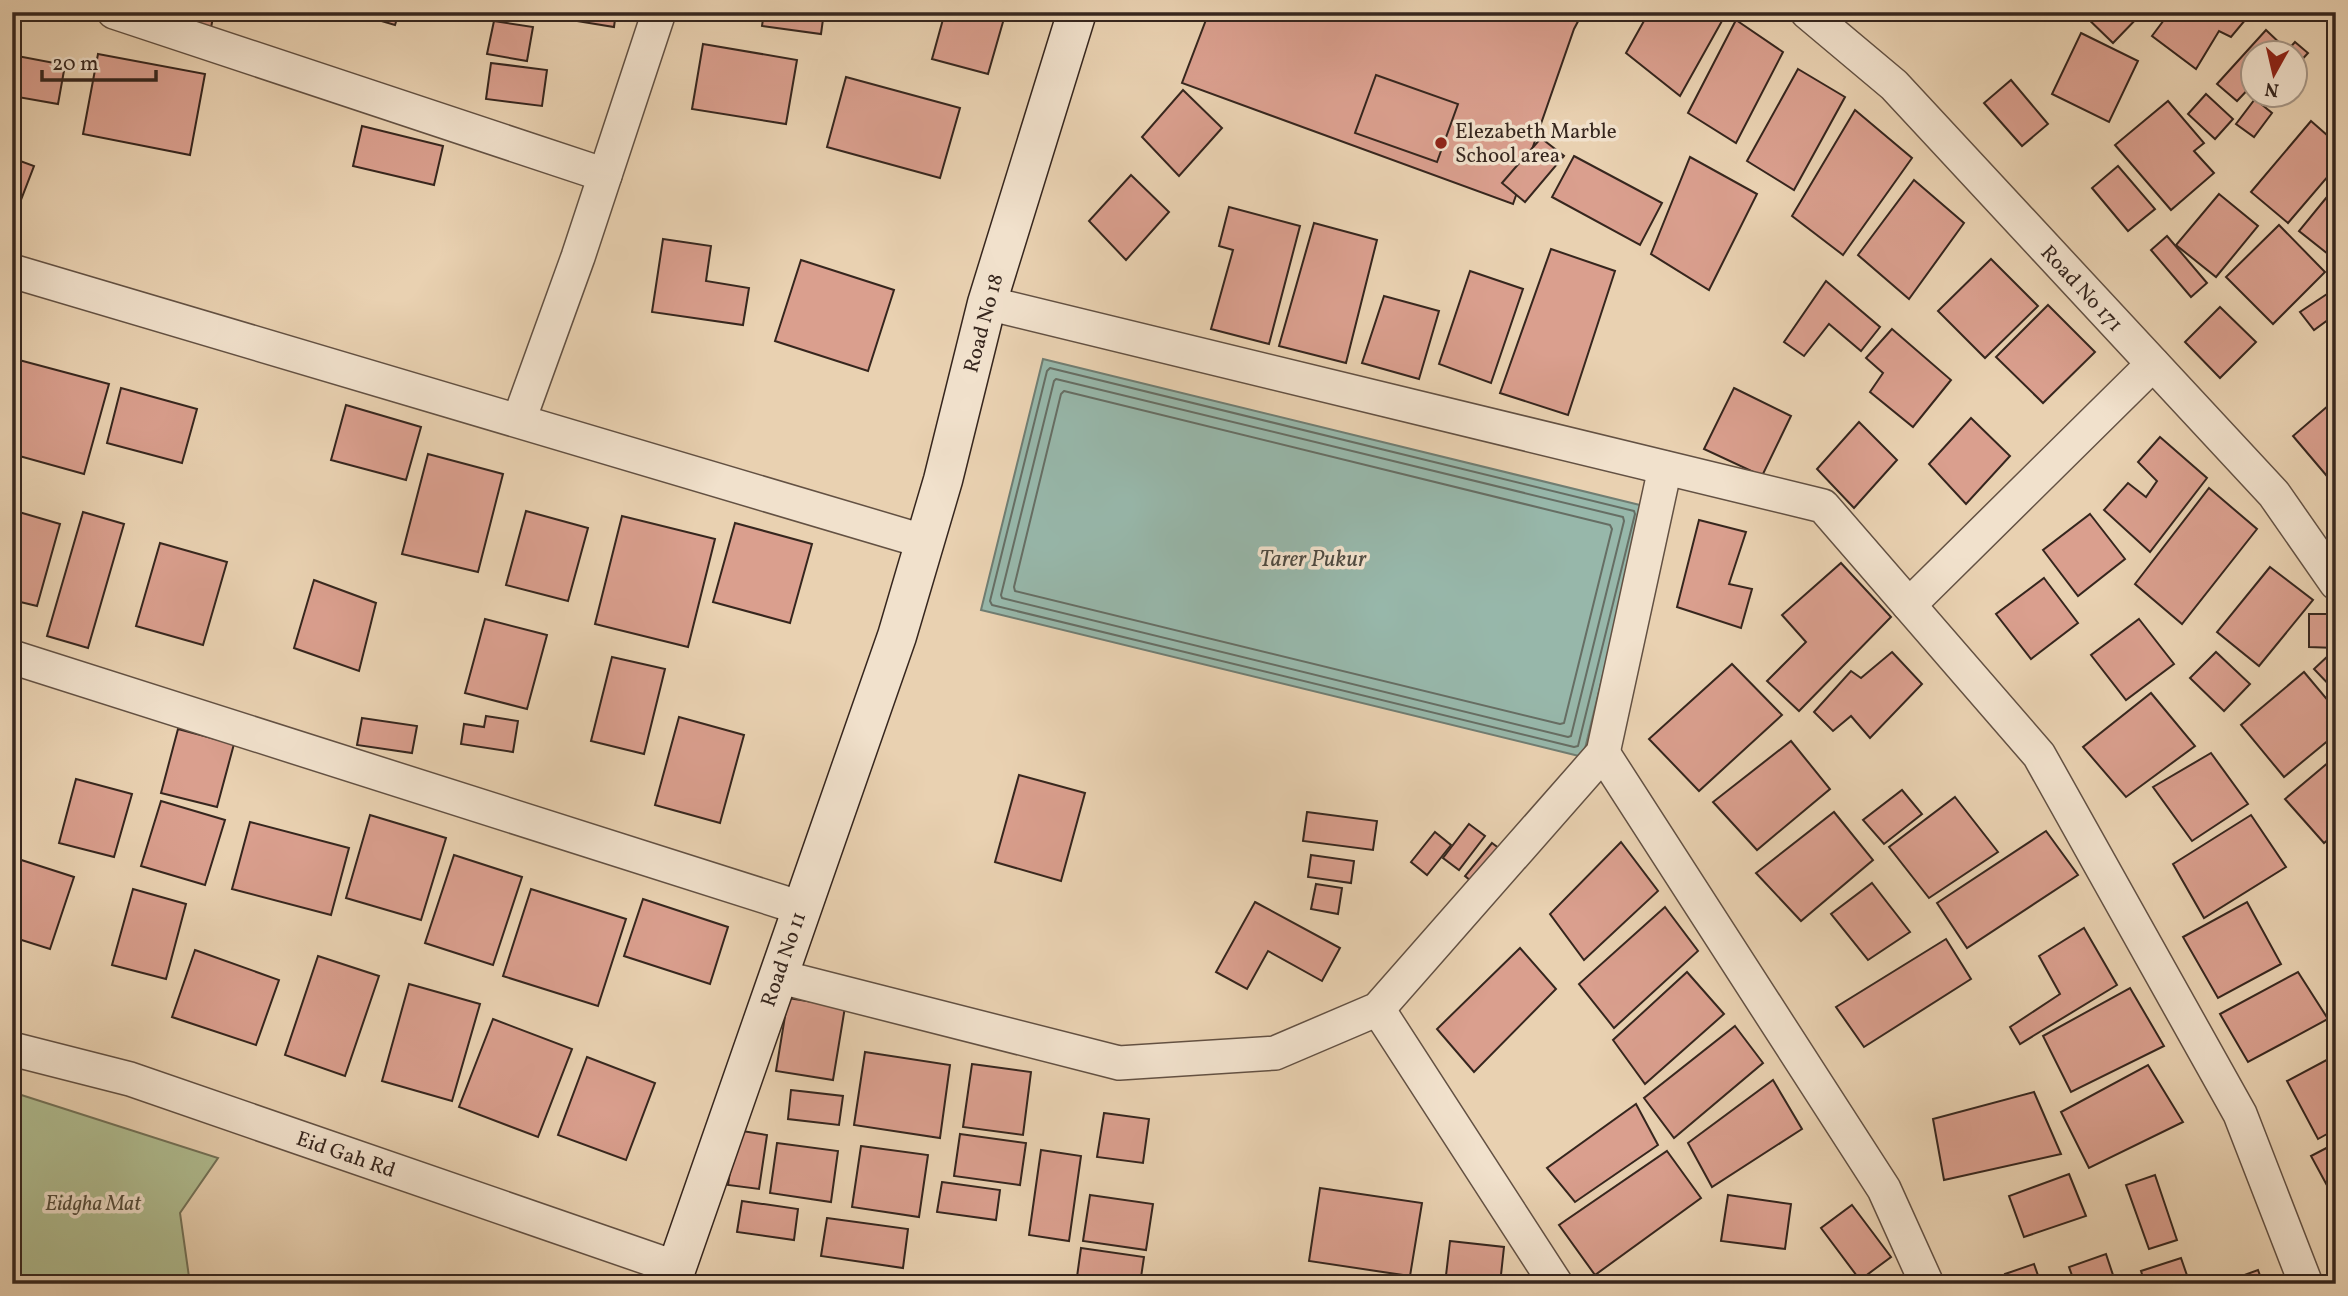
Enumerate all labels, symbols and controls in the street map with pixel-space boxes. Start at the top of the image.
scale bar [42,38,156,82]
north arrow [2240,38,2310,108]
text: 20 m [52,50,98,79]
text: N [2263,75,2281,103]
place label: Elezabeth Marble School area [1455,118,1617,171]
marker: Elezabeth Marble School area [1433,135,1449,151]
street label: Road No 171 [2033,239,2129,339]
street label: Road No 18 [957,271,1012,376]
water label: Tarer Pukur [1259,544,1367,576]
street label: Road No 11 [755,908,814,1011]
street label: Eid Gah Rd [292,1125,399,1186]
park label: Eidgha Mat [45,1190,142,1219]

